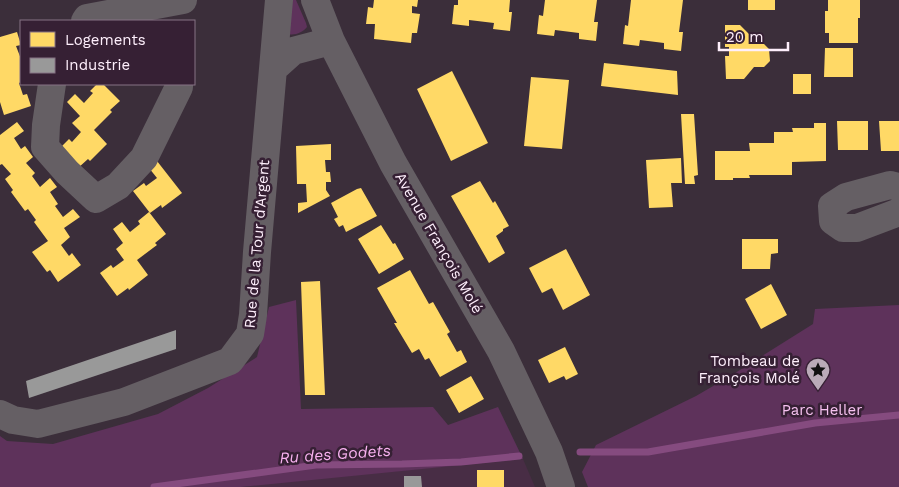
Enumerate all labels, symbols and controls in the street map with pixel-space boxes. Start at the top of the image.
legend [20,20,195,85]
scale bar [719,20,788,52]
text: 20 m [726,28,764,46]
text: Logements [65,31,146,49]
text: Industrie [65,56,130,74]
street label: Rue de la Tour d'Argent [241,158,273,329]
street label: Avenue François Molé [391,169,487,317]
place label: Tombeau de François Molé [698,352,800,387]
place icon: Tombeau de François Molé [805,357,831,391]
park label: Parc Heller [782,401,862,419]
water label: Ru des Godets [279,441,391,467]

